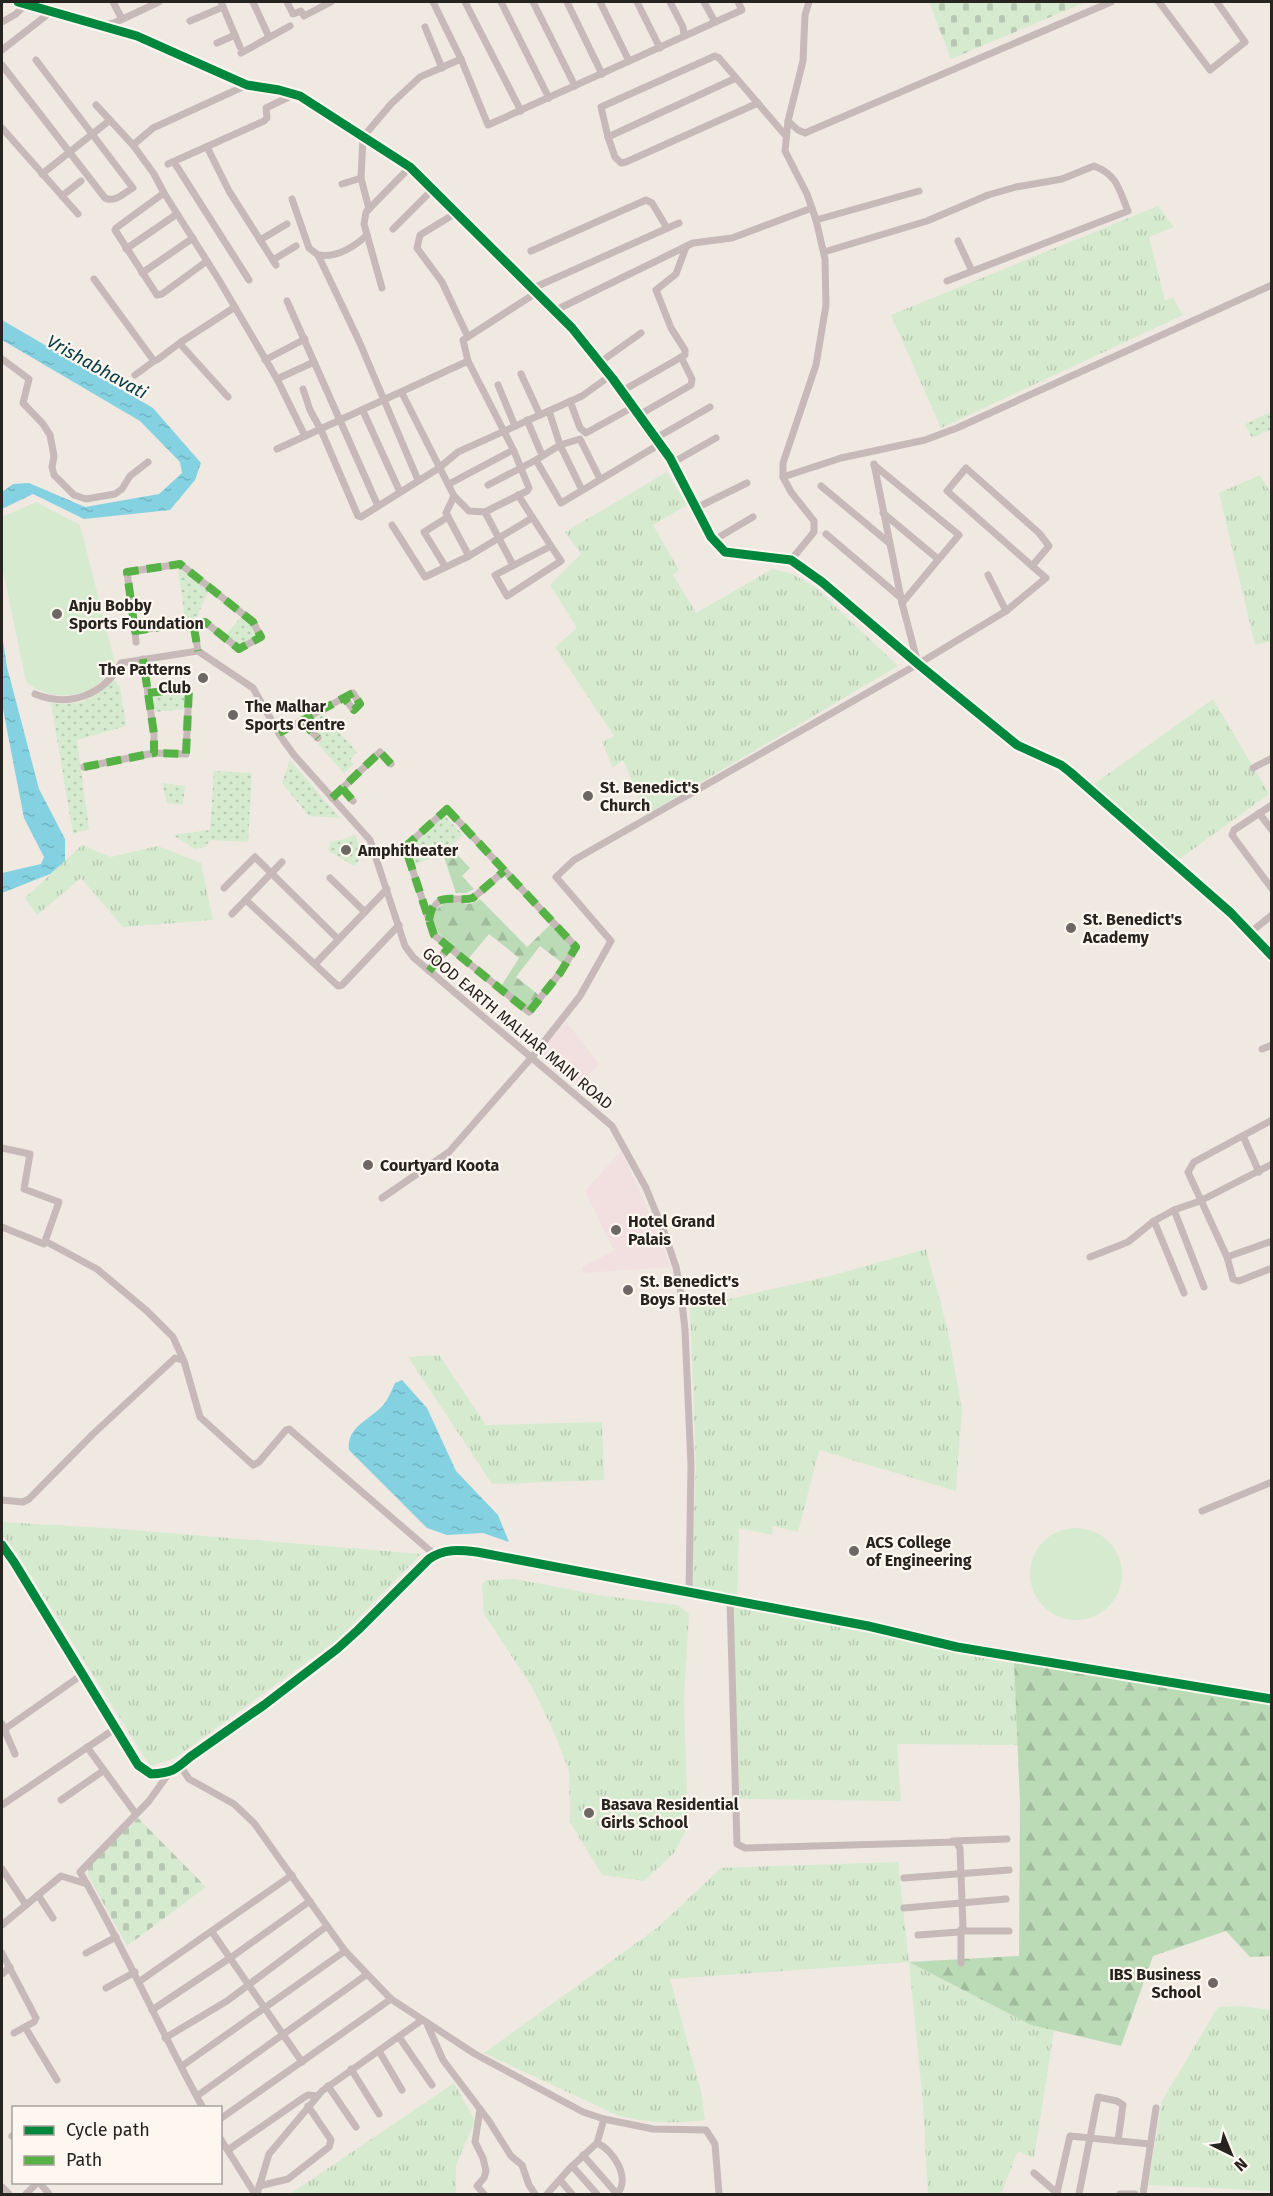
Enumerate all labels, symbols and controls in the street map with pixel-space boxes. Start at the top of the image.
water label: Vrishabhavati [43,330,151,404]
place label: Anju Bobby Sports Foundation [68,596,204,633]
marker: Anju Bobby Sports Foundation [50,607,64,621]
place label: The Patterns Club [99,660,191,697]
marker: The Patterns Club [196,671,210,685]
place label: The Malhar Sports Centre [245,697,345,734]
marker: The Malhar Sports Centre [226,708,240,722]
place label: St. Benedict's Church [600,778,699,815]
marker: St. Benedict's Church [581,789,595,803]
place label: Amphitheater [357,841,459,860]
marker: Amphitheater [339,843,353,857]
place label: St. Benedict's Academy [1082,910,1182,947]
marker: St. Benedict's Academy [1064,921,1078,935]
street label: GOOD EARTH MALHAR MAIN ROAD [419,943,617,1114]
place label: Courtyard Koota [380,1156,499,1175]
marker: Courtyard Koota [361,1158,375,1172]
place label: Hotel Grand Palais [628,1212,715,1249]
marker: Hotel Grand Palais [609,1223,623,1237]
place label: St. Benedict's Boys Hostel [640,1272,739,1309]
marker: St. Benedict's Boys Hostel [621,1283,635,1297]
place label: ACS College of Engineering [865,1533,972,1570]
marker: ACS College of Engineering [847,1544,861,1558]
place label: Basava Residential Girls School [601,1795,739,1832]
marker: Basava Residential Girls School [582,1806,596,1820]
place label: IBS Business School [1109,1965,1201,2002]
marker: IBS Business School [1206,1976,1220,1990]
legend [12,2106,222,2184]
text: Cycle path [66,2119,150,2141]
north arrow [1201,2124,1261,2184]
text: Path [66,2149,102,2171]
text: N [1231,2154,1251,2175]

